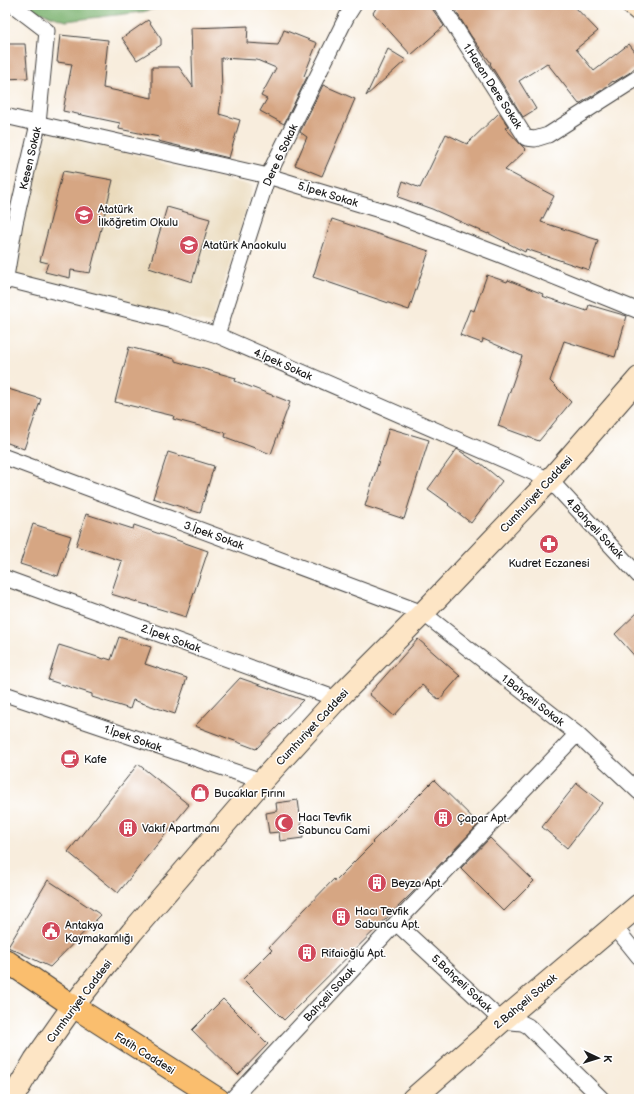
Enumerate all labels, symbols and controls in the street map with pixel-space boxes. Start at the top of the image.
street label: 1.Hasan Dere Sokak [460,41,525,132]
street label: Dere 6 Sokak [260,122,301,188]
street label: Kesen Sokak [17,125,44,191]
street label: 5.İpek Sokak [296,179,360,210]
place label: Atatürk İlköğretim Okulu [98,203,178,229]
school or university icon: Atatürk İlköğretim Okulu [73,204,95,226]
school or university icon: Atatürk Anaokulu [178,234,200,256]
place label: Atatürk Anaokulu [203,239,286,252]
street label: 4.İpek Sokak [251,346,315,383]
street label: Cumhuriyet Caddesi [497,453,575,535]
street label: 4.Bahçeli Sokak [563,495,627,562]
street label: 3.İpek Sokak [182,519,246,553]
pharmacy icon: Kudret Eczanesi [538,533,560,555]
place label: Kudret Eczanesi [508,557,590,570]
street label: 2.İpek Sokak [139,622,203,655]
street label: 1.Bahçeli Sokak [499,672,567,729]
street label: Cumhuriyet Caddesi [273,686,351,768]
street label: 1.İpek Sokak [102,723,164,755]
cafe icon: Kafe [59,748,81,770]
place label: Kafe [84,753,107,766]
shop icon: Bucaklar Fırını [189,782,211,804]
place label: Bucaklar Fırını [214,787,285,800]
building icon: Çapar Apt. [432,807,454,829]
place label: Hacı Tevfik Sabuncu Cami [298,811,370,837]
mosque icon: Hacı Tevfik Sabuncu Cami [273,812,295,834]
place label: Çapar Apt. [457,812,509,825]
building icon: Vakıf Apartmanı [117,817,139,839]
place label: Vakıf Apartmanı [142,822,219,835]
building icon: Beyza Apt. [366,872,388,894]
place label: Beyza Apt. [391,877,443,890]
place label: Hacı Tevfik Sabuncu Apt. [355,905,420,931]
building icon: Hacı Tevfik Sabuncu Apt. [330,906,352,928]
place label: Antakya Kaymakamlığı [65,919,133,945]
public building icon: Antakya Kaymakamlığı [40,920,62,942]
building icon: Rifaioğlu Apt. [296,942,318,964]
place label: Rifaioğlu Apt. [321,947,386,960]
street label: 5.Bahçeli Sokak [429,952,495,1015]
street label: Cumhuriyet Caddesi [44,957,115,1045]
street label: Bahçeli Sokak [301,964,358,1024]
street label: 2.Bahçeli Sokak [491,971,560,1032]
street label: Fatih Caddesi [112,1030,177,1077]
north arrow [578,1038,618,1078]
text: K [601,1054,614,1063]

